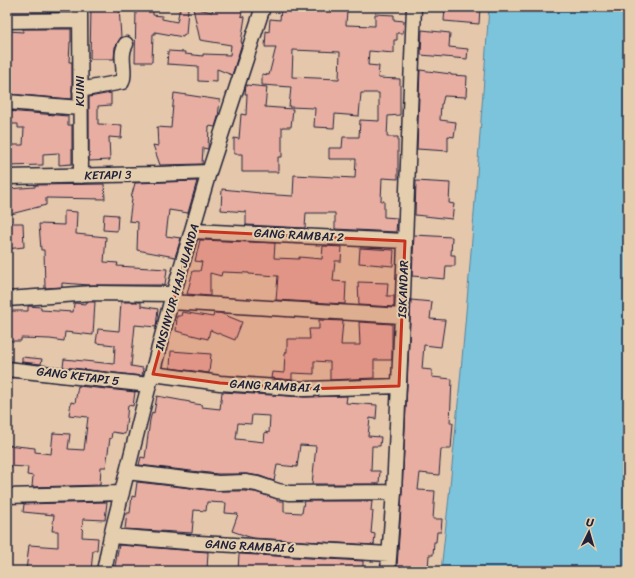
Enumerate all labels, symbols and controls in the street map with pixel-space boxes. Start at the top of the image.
street label: KUINI [69,75,91,107]
street label: KETAPI 3 [84,164,132,186]
street label: INSINYUR HAJI JUANDA [148,221,206,354]
street label: GANG RAMBAI 2 [253,222,345,248]
street label: ISKANDAR [391,260,415,319]
street label: GANG KETAPI 5 [35,360,121,392]
street label: GANG RAMBAI 4 [229,373,321,399]
north arrow [569,512,609,552]
text: U [585,513,595,532]
street label: GANG RAMBAI 6 [205,533,296,559]

